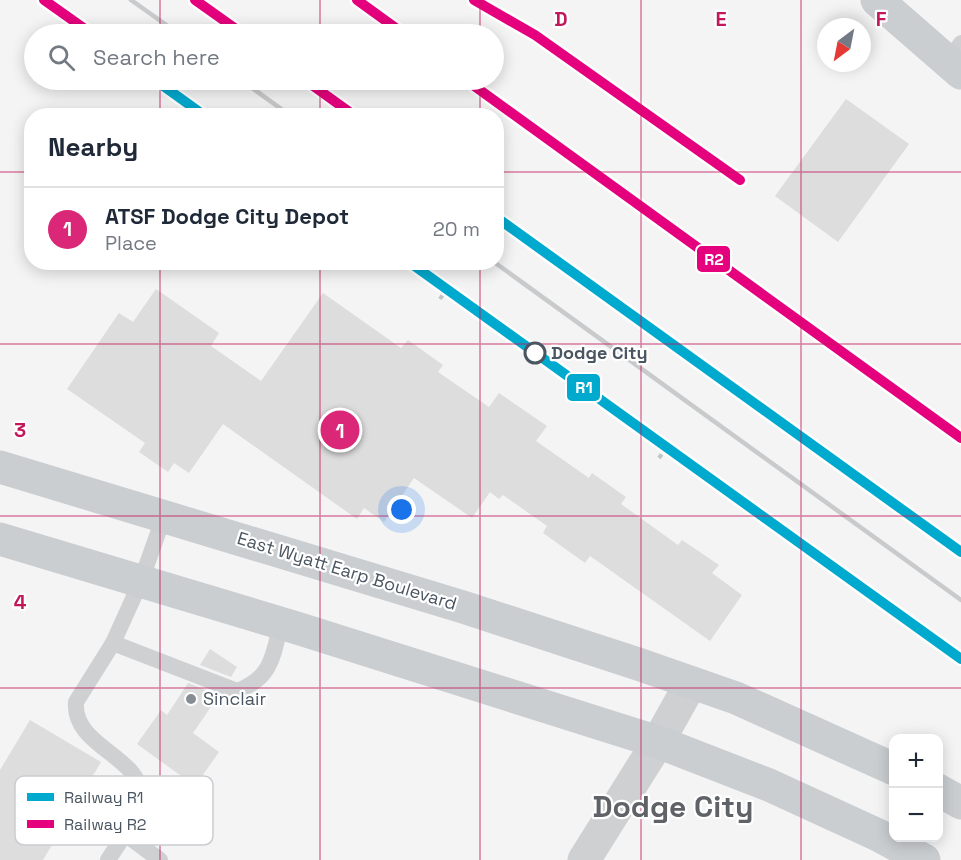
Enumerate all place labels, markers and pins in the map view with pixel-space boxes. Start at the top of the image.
place label: Dodge City [551,341,648,364]
marker: Dodge City [524,342,546,364]
pin: 1 [320,408,360,452]
place label: Sinclair [203,687,266,710]
marker: Sinclair [184,692,198,706]

